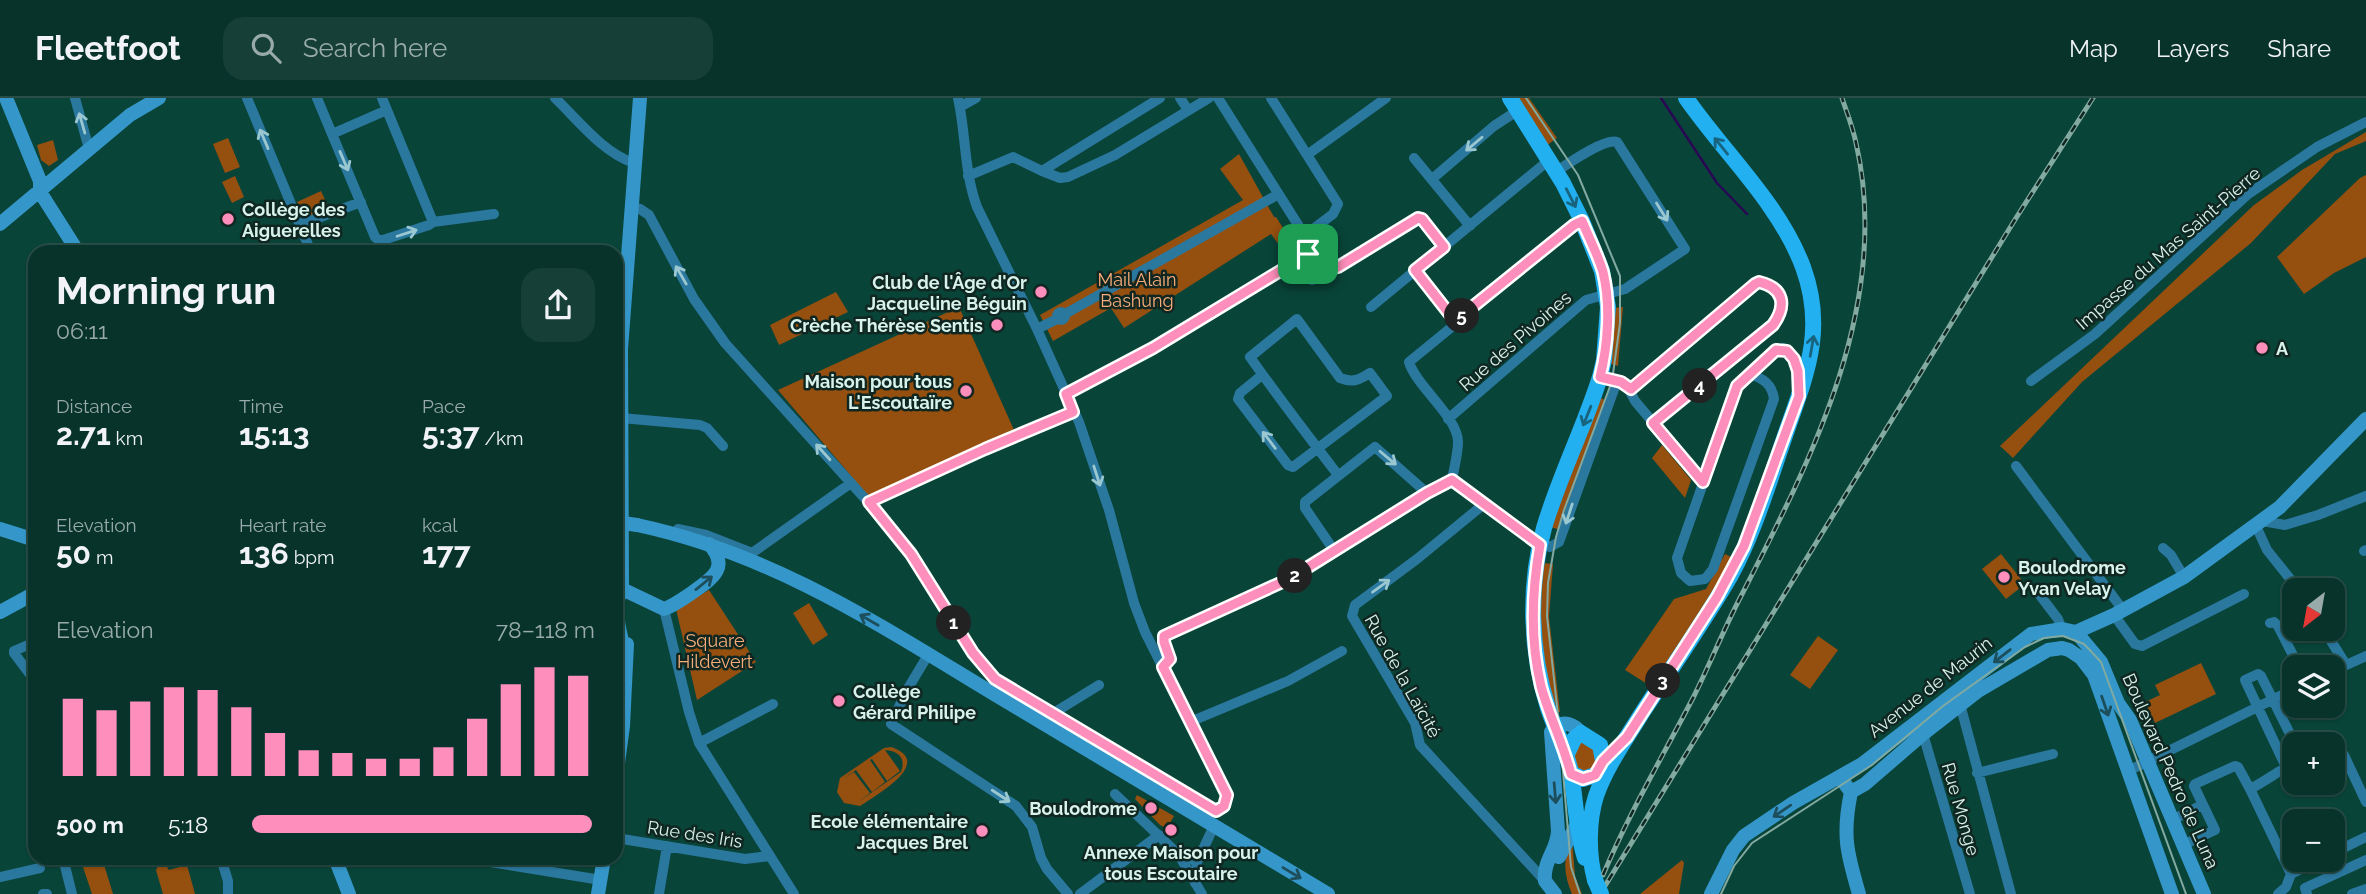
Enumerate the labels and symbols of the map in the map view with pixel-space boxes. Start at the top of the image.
one-way arrow [75,112,88,134]
one-way arrow [257,129,270,150]
one-way arrow [1465,136,1483,152]
one-way arrow [1713,137,1729,155]
one-way arrow [338,150,351,171]
street label: Impasse du Mas Saint-Pierre [2072,162,2265,334]
one-way arrow [1564,187,1578,208]
place label: Collège des Aiguerelles [242,199,345,241]
one-way arrow [1655,201,1669,221]
marker: Collège des Aiguerelles [220,211,236,227]
pin [1278,224,1338,284]
one-way arrow [396,226,418,239]
one-way arrow [674,265,687,286]
park label: Mail Alain Bashung [1097,269,1177,311]
place label: Club de l'Âge d'Or Jacqueline Béguin [867,272,1027,314]
marker: Club de l'Âge d'Or Jacqueline Béguin [1033,284,1049,300]
street label: Rue des Pivoines [1455,287,1575,395]
pin: 5 [1444,298,1480,333]
place label: Crèche Thérèse Sentis [790,315,983,336]
marker: Crèche Thérèse Sentis [989,317,1005,333]
one-way arrow [1806,335,1819,358]
place label: A [2276,338,2289,359]
marker: A [2254,340,2270,356]
pin: 4 [1682,368,1718,404]
place label: Maison pour tous L'Escoutaïre [805,371,952,413]
marker: Maison pour tous L'Escoutaïre [958,383,974,399]
one-way arrow [1579,404,1592,426]
one-way arrow [1262,430,1277,449]
one-way arrow [815,443,831,461]
one-way arrow [1379,450,1397,466]
one-way arrow [1092,464,1104,486]
one-way arrow [1561,503,1574,525]
place label: Boulodrome Yvan Velay [2018,557,2126,599]
pin: 2 [1278,559,1312,594]
marker: Boulodrome Yvan Velay [1996,569,2012,585]
one-way arrow [695,575,713,590]
one-way arrow [1371,578,1390,593]
north arrow [2282,578,2345,640]
pin: 1 [936,606,972,640]
street label: Rue de la Laïcité [1360,611,1446,742]
one-way arrow [860,613,880,627]
park label: Square Hildevert [677,630,753,672]
street label: Avenue de Maurin [1864,632,1996,742]
one-way arrow [1993,648,2012,663]
pin: 3 [1646,664,1680,698]
street label: Boulevard Pedro de Luna [2118,670,2224,872]
place label: Collège Gérard Philipe [853,681,976,723]
marker: Collège Gérard Philipe [831,693,847,709]
one-way arrow [2100,694,2112,716]
street label: Rue Monge [1938,760,1984,858]
one-way arrow [1549,781,1562,804]
one-way arrow [991,788,1010,803]
place label: Boulodrome [1029,798,1137,819]
marker: Boulodrome [1143,800,1159,816]
one-way arrow [1772,804,1792,818]
place label: Ecole élémentaire Jacques Brel [811,811,968,853]
street label: Rue des Iris [646,816,744,852]
marker: Annexe Maison pour tous Escoutaire [1163,822,1179,838]
marker: Ecole élémentaire Jacques Brel [974,823,990,839]
place label: Annexe Maison pour tous Escoutaire [1084,842,1258,884]
one-way arrow [1282,866,1302,880]

